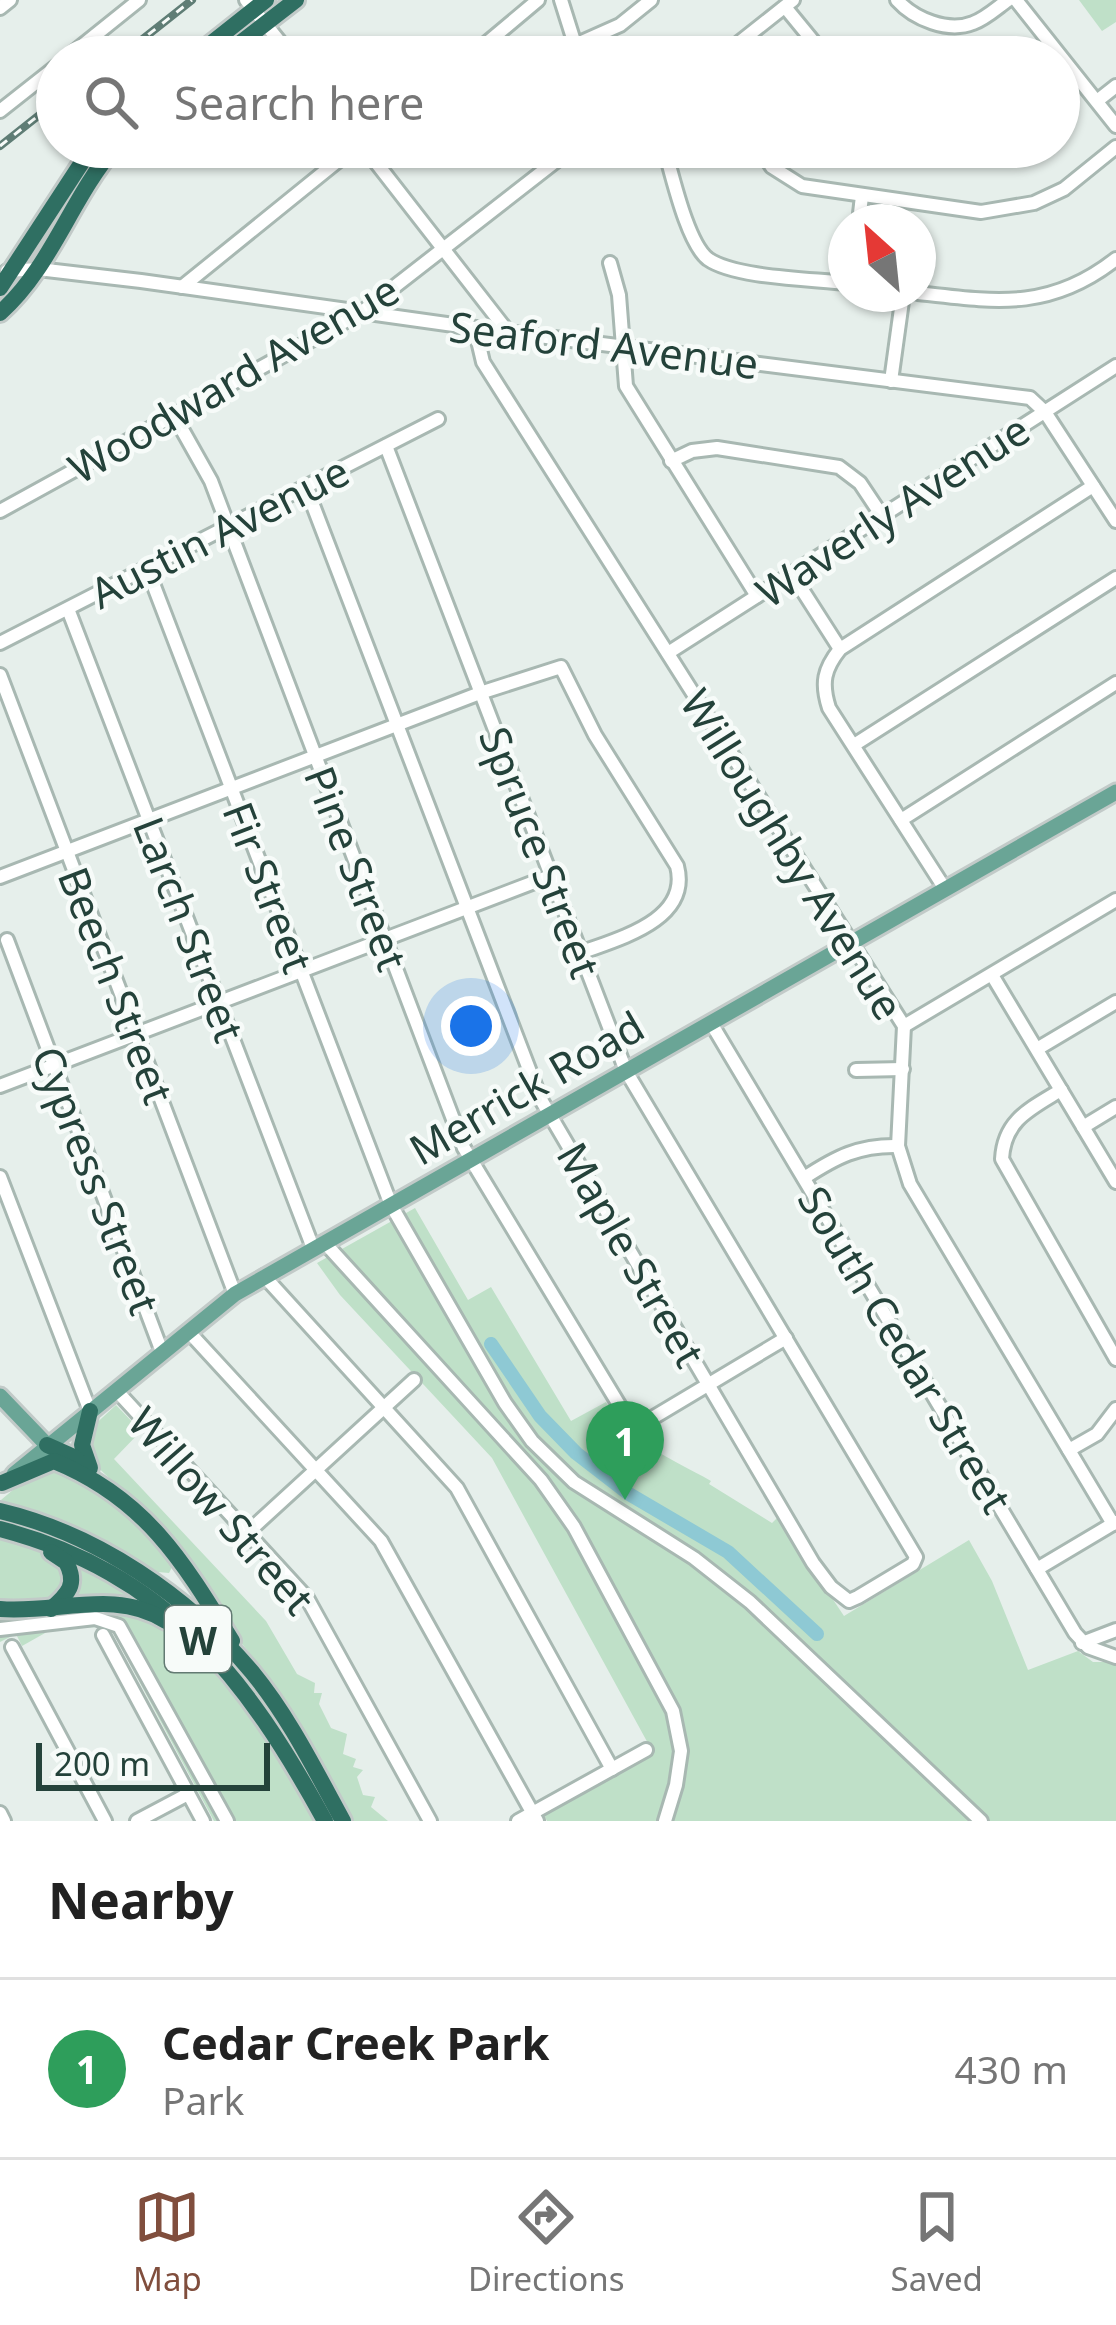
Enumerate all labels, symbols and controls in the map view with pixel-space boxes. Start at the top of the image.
search box [36,36,1080,168]
icon: search [78,69,144,135]
text: Search here [174,72,424,133]
north arrow [828,204,936,312]
street label: Woodward Avenue [58,260,408,496]
street label: Seaford Avenue [446,297,762,391]
street label: Waverly Avenue [744,400,1040,620]
street label: Austin Avenue [80,441,358,621]
street label: Willoughby Avenue [668,678,918,1030]
street label: Spruce Street [467,718,615,986]
street label: Pine Street [292,758,422,978]
street label: Fir Street [210,794,328,980]
street label: Larch Street [121,808,259,1050]
street label: Beech Street [46,859,188,1111]
your location [441,996,501,1056]
street label: Merrick Road [398,997,654,1177]
street label: Cypress Street [20,1038,174,1322]
street label: Maple Street [545,1131,719,1377]
street label: South Cedar Street [786,1175,1026,1523]
street label: Willow Street [116,1394,328,1626]
pin: 1 [586,1401,664,1500]
road number: W [165,1606,231,1672]
scale bar [36,1737,270,1790]
text: 200 m [54,1741,150,1786]
text: Nearby [48,1864,234,1934]
text: Cedar Creek Park [162,2012,549,2073]
text: 1 [76,2042,98,2095]
text: 430 m [954,2042,1068,2095]
text: Park [162,2073,244,2126]
tab: Map [133,2184,202,2301]
tab: Directions [468,2184,625,2301]
tab: Saved [891,2184,983,2301]

